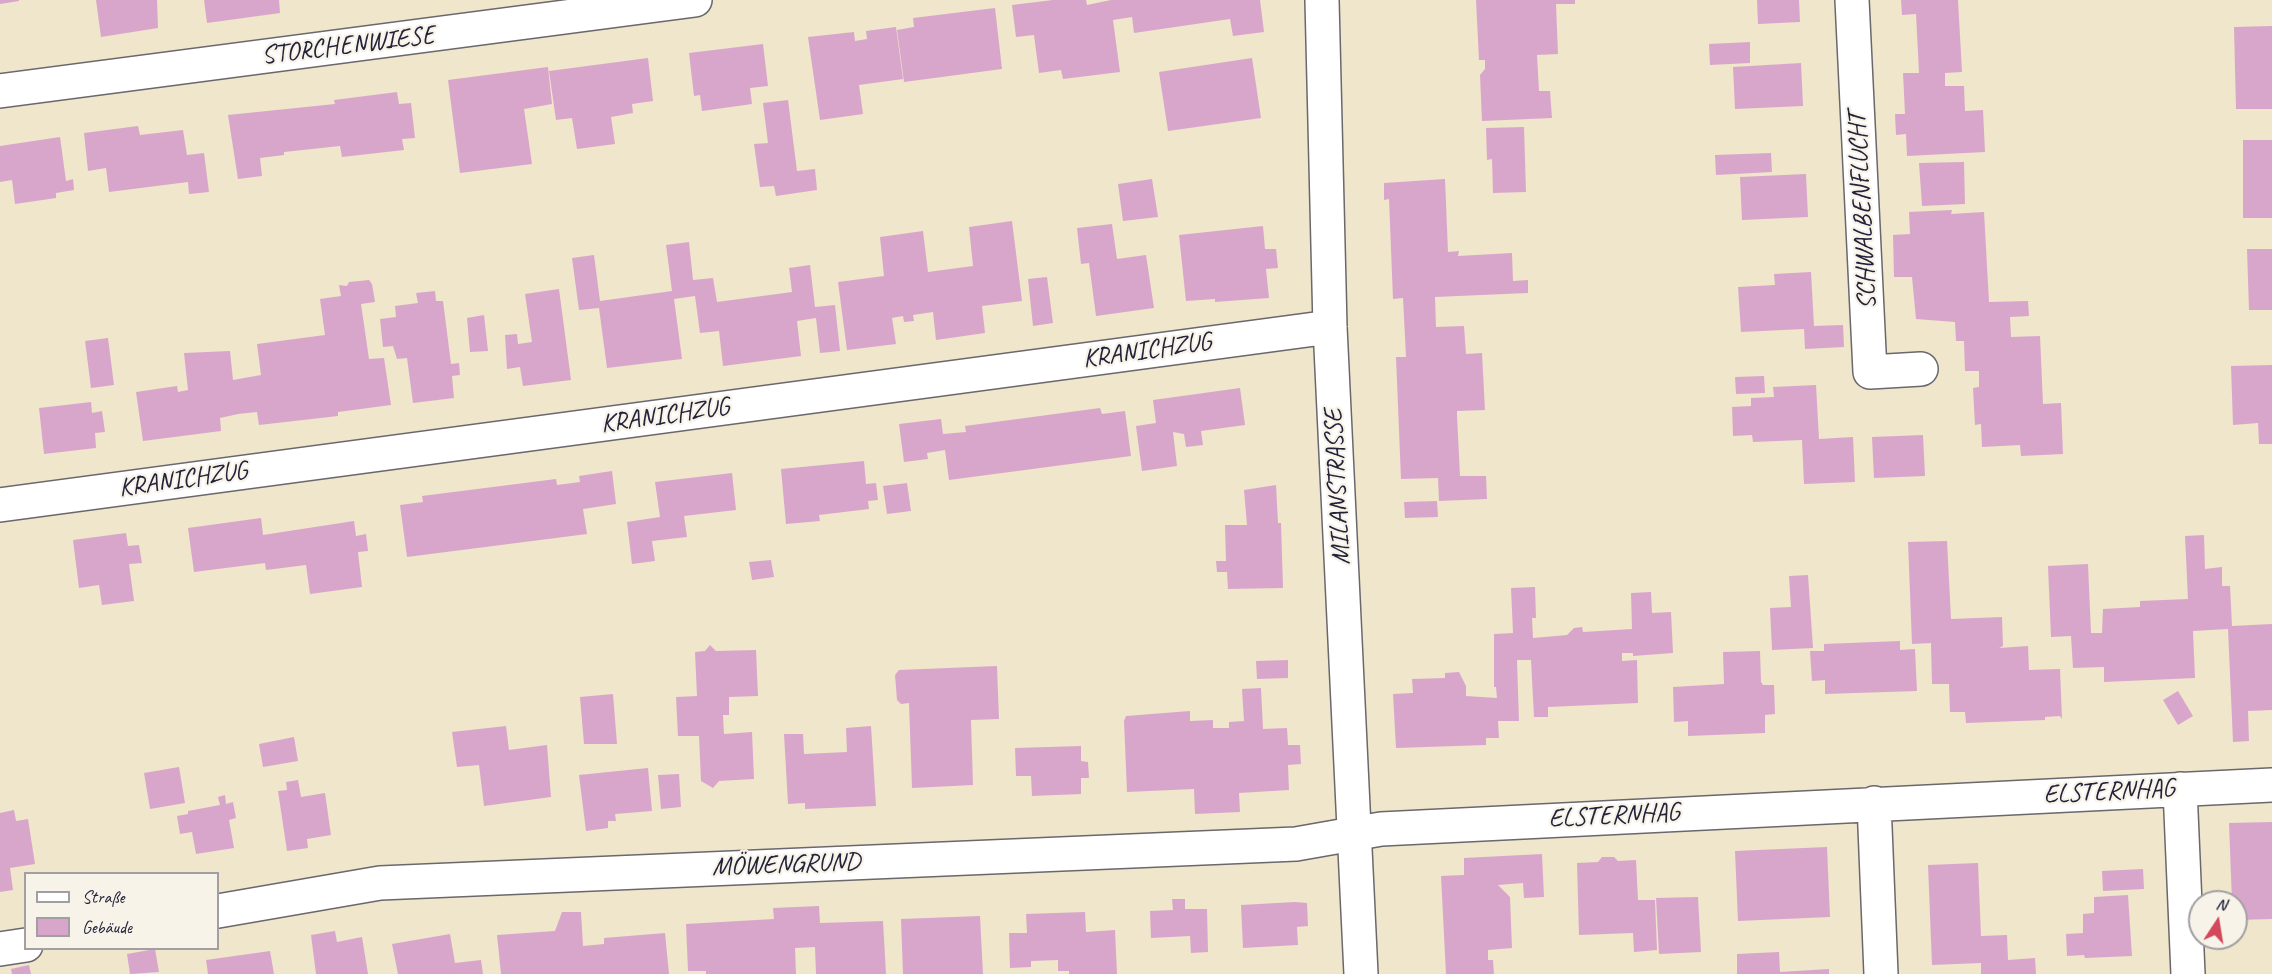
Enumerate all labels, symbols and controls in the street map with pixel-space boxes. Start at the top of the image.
street label: STORCHENWIESE [260,20,436,72]
street label: SCHWALBENFLUCHT [1842,112,1884,310]
street label: KRANICHZUG [1081,327,1213,375]
street label: KRANICHZUG [599,392,731,440]
street label: MILANSTRASSE [1318,408,1358,566]
street label: KRANICHZUG [117,456,249,504]
street label: ELSTERNHAG [2043,773,2175,811]
street label: ELSTERNHAG [1548,797,1680,835]
street label: MÖWENGRUND [712,847,860,883]
legend [24,872,219,950]
text: Straße [82,886,124,908]
north arrow [2188,890,2248,950]
text: N [2214,894,2228,915]
text: Gebäude [82,916,132,938]

